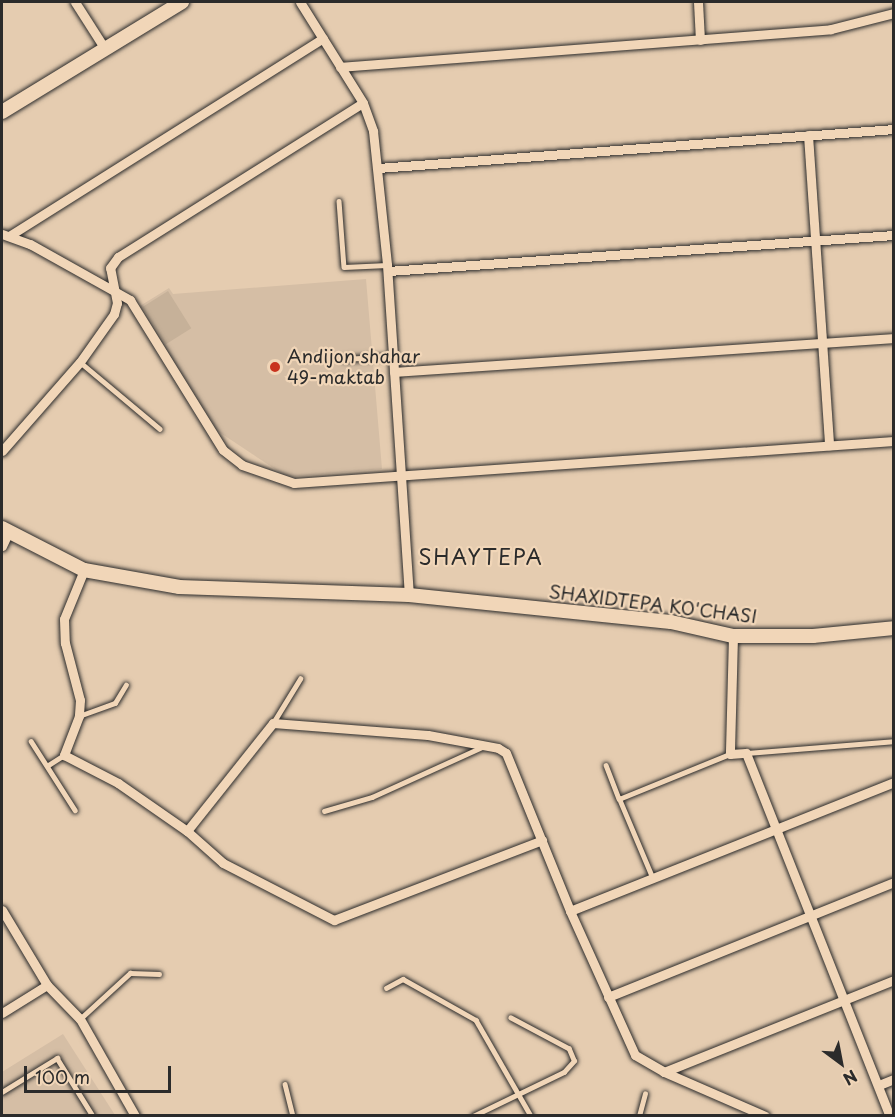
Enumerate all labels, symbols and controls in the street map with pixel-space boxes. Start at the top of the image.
place label: Andijon shahar 49-maktab [287,346,419,388]
marker: Andijon shahar 49-maktab [268,360,282,374]
district label: SHAYTEPA [419,543,543,569]
street label: SHAXIDTEPA KO'CHASI [548,581,758,627]
north arrow [811,1033,871,1093]
scale bar [27,1054,174,1092]
text: 100 m [35,1063,90,1090]
text: N [839,1065,862,1092]

